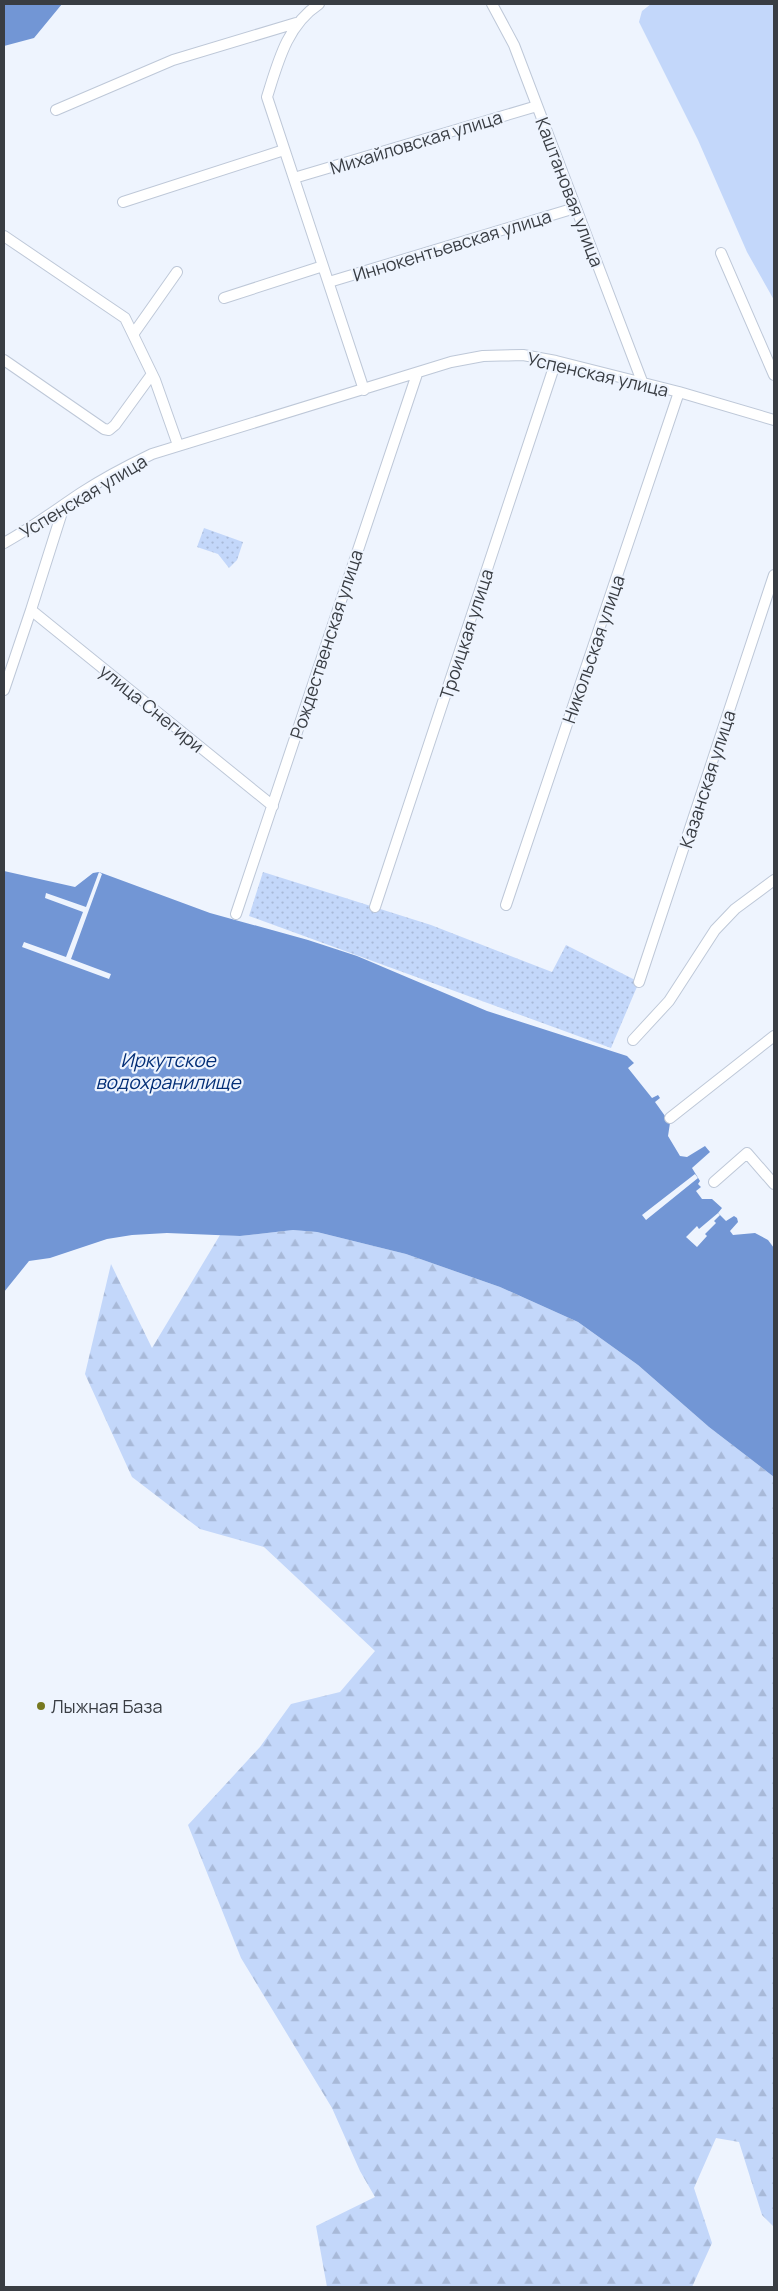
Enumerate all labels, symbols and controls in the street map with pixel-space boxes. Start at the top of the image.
street label: Михайловская улица [327,104,505,180]
street label: Каштановая улица [530,114,610,270]
street label: Иннокентьевская улица [350,203,554,287]
street label: Успенская улица [525,346,671,402]
street label: Успенская улица [15,449,151,543]
street label: Рождественская улица [284,546,368,742]
street label: Троицкая улица [434,566,498,702]
street label: Никольская улица [556,572,630,726]
street label: улица Снегири [95,658,209,758]
street label: Казанская улица [673,707,741,851]
water label: Иркутское водохранилище [95,1047,242,1095]
place label: Лыжная База [51,1694,162,1718]
marker: Лыжная База [35,1700,47,1712]

